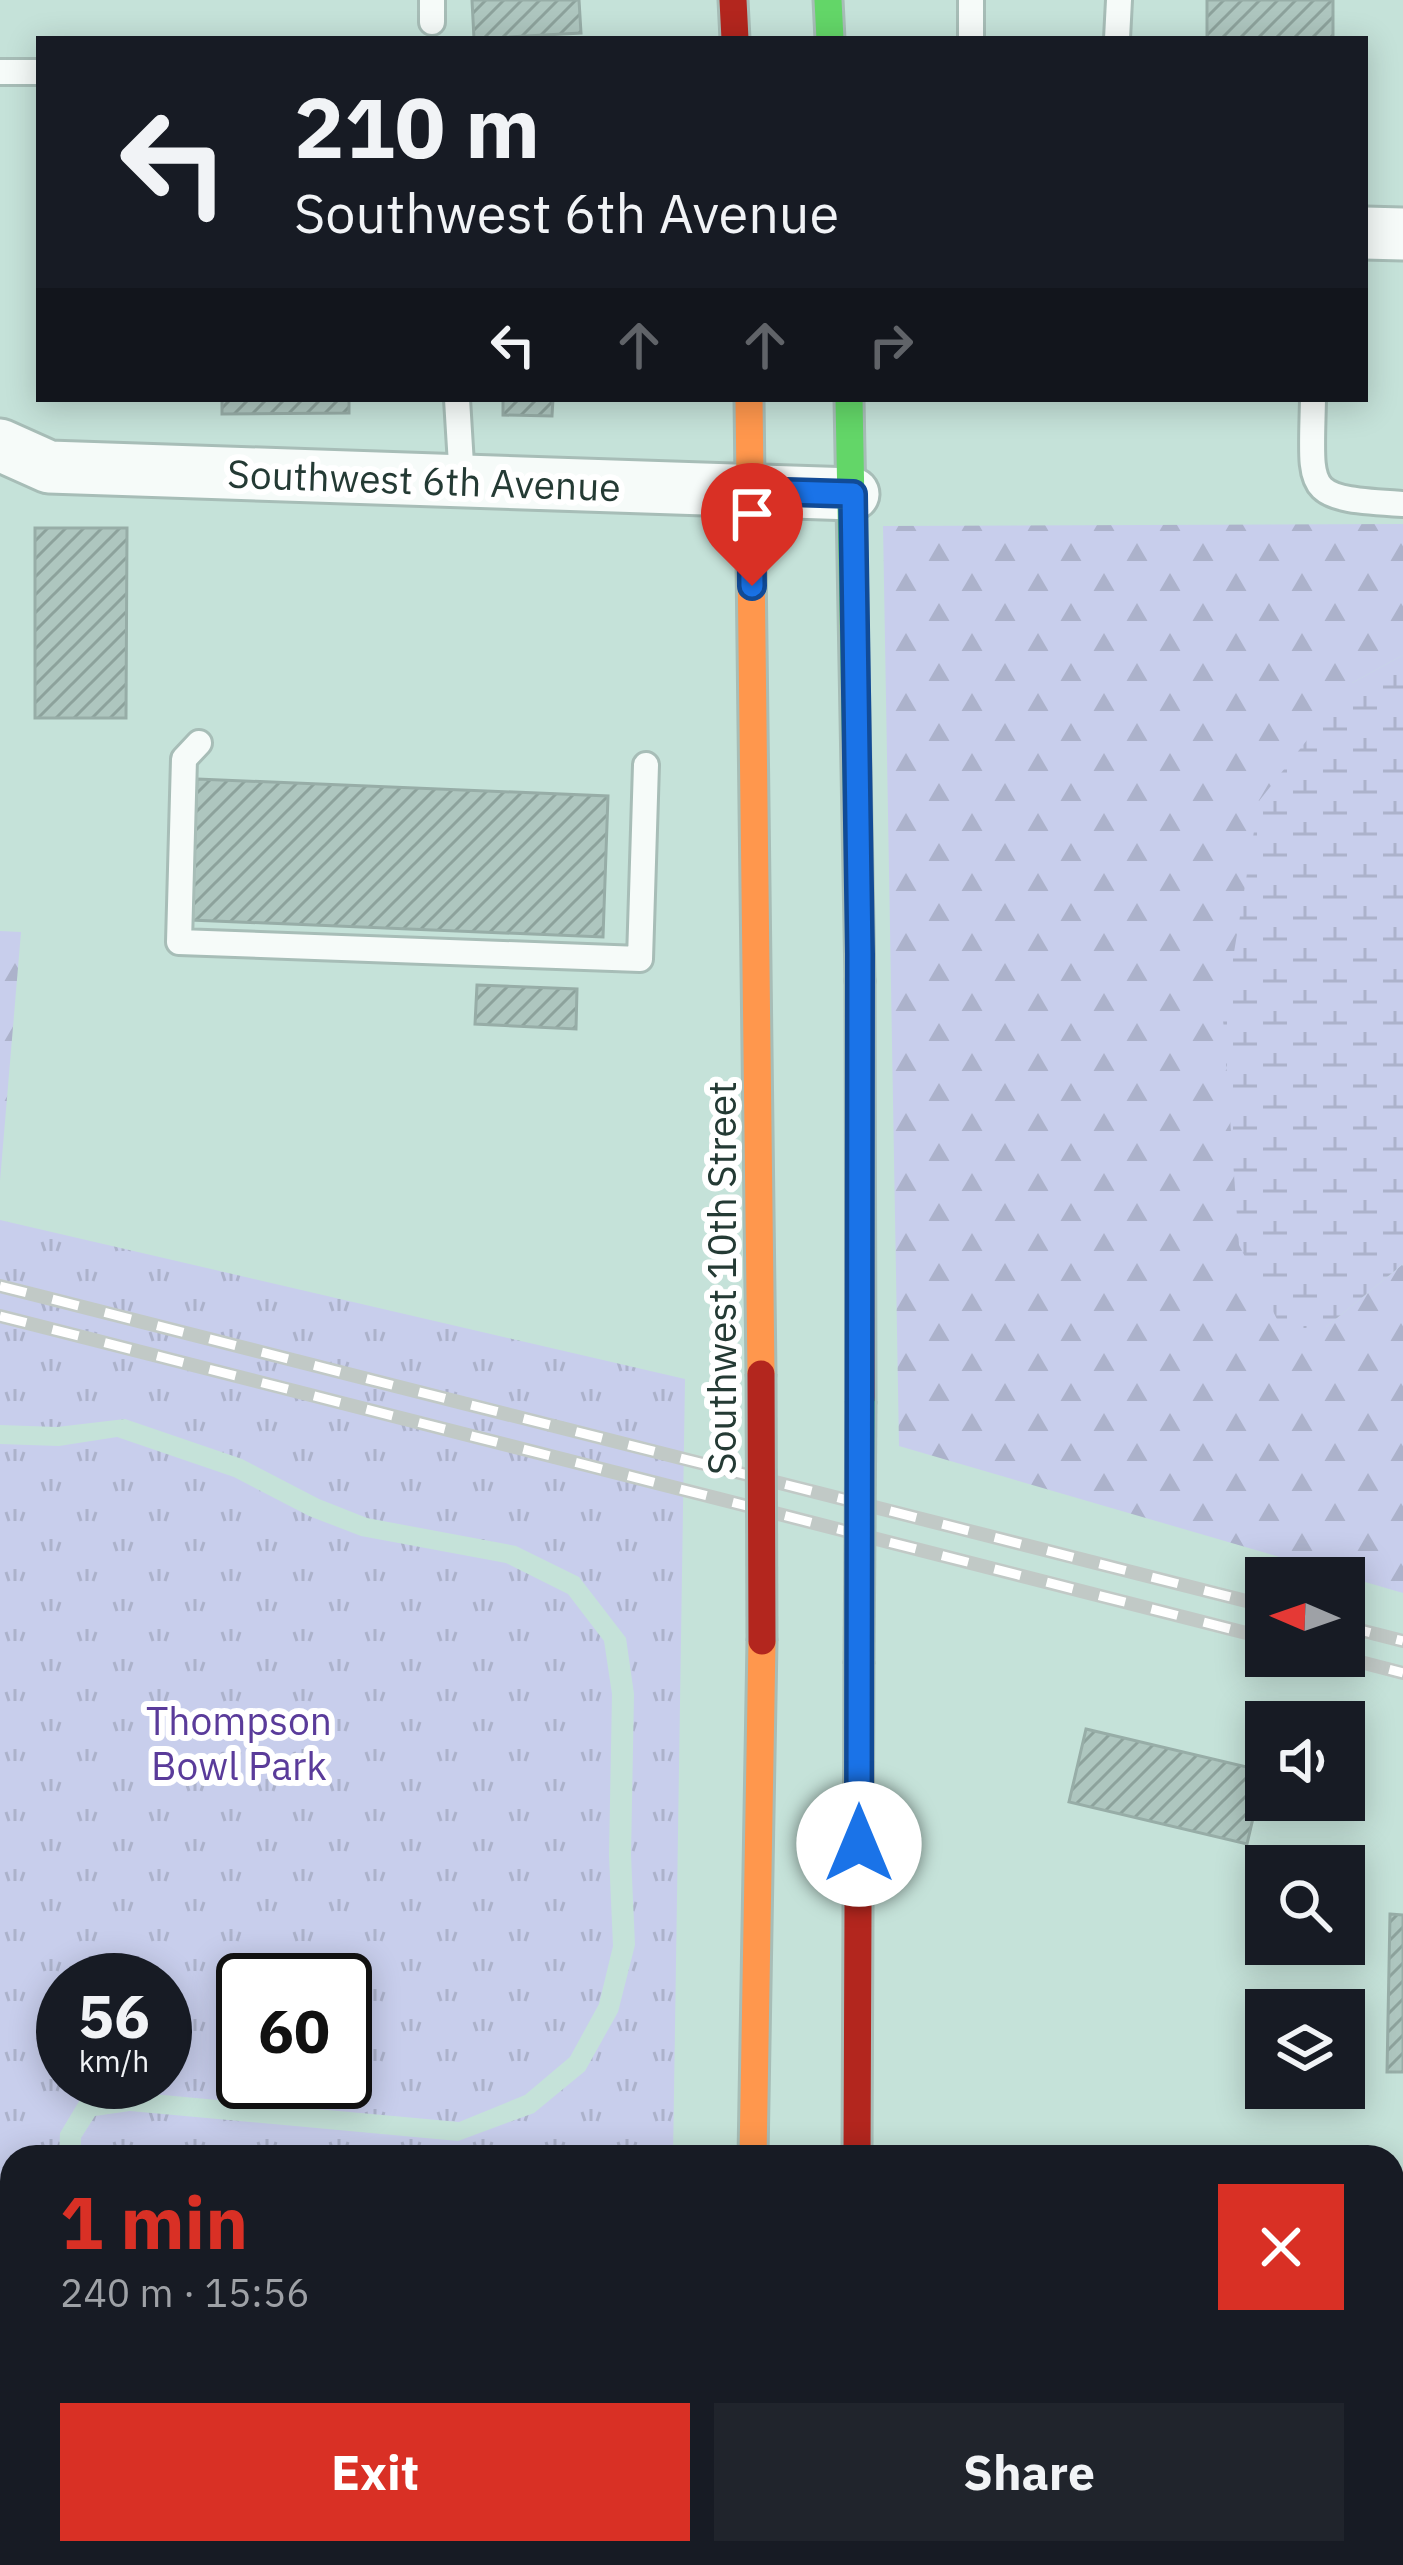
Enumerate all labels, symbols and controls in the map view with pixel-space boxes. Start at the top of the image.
text: 210 m [294,72,540,181]
icon: left [96,84,252,240]
text: Southwest 6th Avenue [294,178,839,248]
icon: left [480,312,546,378]
icon: ahead [606,312,672,378]
icon: ahead [732,312,798,378]
icon: right [858,312,924,378]
street label: Southwest 6th Avenue [226,448,622,512]
pin [701,463,803,586]
icon: arrive [719,481,785,547]
street label: Southwest 10th Street [696,1081,747,1475]
north arrow [1245,1557,1365,1677]
map controls [1245,1557,1365,2109]
park label: Thompson Bowl Park [146,1695,332,1791]
button: sound [1245,1701,1365,1821]
position arrow [796,1781,922,1907]
button: search [1245,1845,1365,1965]
speed limit sign: 60 [216,1953,372,2109]
text: 56 [78,1976,150,2055]
button: layers [1245,1989,1365,2109]
text: km/h [79,2041,149,2080]
text: 1 min [60,2175,248,2269]
button: close [1218,2184,1344,2310]
text: 240 m · 15:56 [60,2267,310,2318]
button: Exit [60,2403,690,2541]
button: Share [714,2403,1344,2541]

